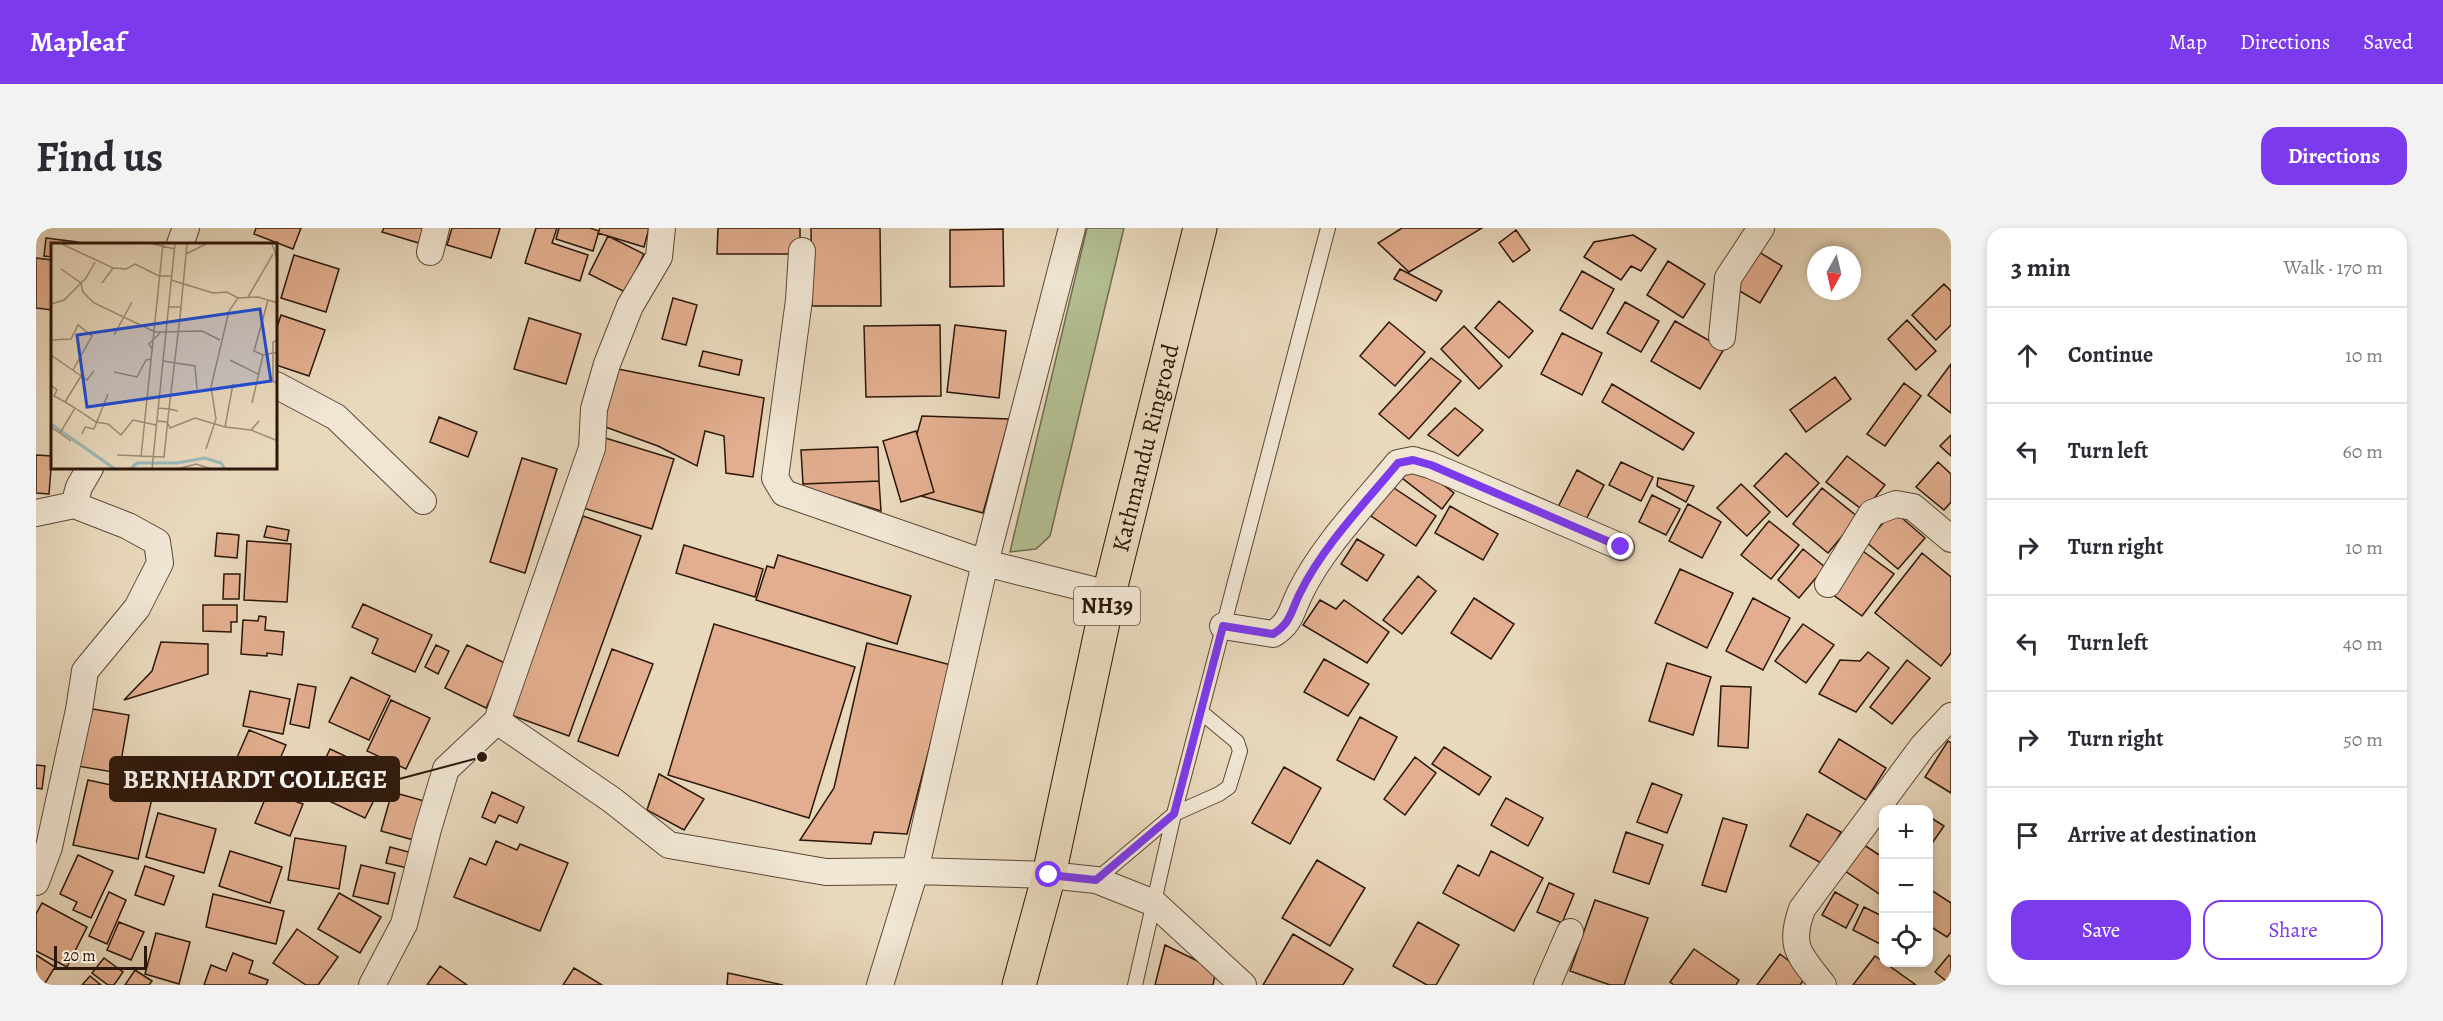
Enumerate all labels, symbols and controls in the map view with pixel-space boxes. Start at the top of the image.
text: Mapleaf [30,23,125,61]
text: Map [2169,28,2207,56]
text: Directions [2240,28,2330,56]
text: Saved [2363,28,2413,56]
button: Directions [2261,127,2407,185]
text: Find us [36,128,163,185]
inset map [51,243,278,470]
north arrow [1807,246,1861,300]
text: 3 min [2011,250,2071,285]
text: Walk · 170 m [2283,254,2383,281]
icon: ahead [2011,339,2044,372]
street label: Kathmandu Ringroad [1104,340,1187,555]
text: Continue [2068,340,2153,370]
text: 10 m [2345,342,2383,369]
icon: left [2011,435,2044,468]
text: Turn left [2068,436,2148,466]
text: 60 m [2343,438,2383,465]
icon: right [2011,531,2044,564]
text: Turn right [2068,532,2164,562]
route end [1607,533,1633,559]
text: 10 m [2345,534,2383,561]
road number: NH39 [1074,587,1140,625]
icon: left [2011,627,2044,660]
text: Turn left [2068,628,2148,658]
text: 40 m [2343,630,2383,657]
icon: right [2011,723,2044,756]
text: Turn right [2068,724,2164,754]
text: 50 m [2343,726,2383,753]
callout: BERNHARDT COLLEGE [110,757,399,801]
text: BERNHARDT COLLEGE [123,762,387,797]
map controls [1879,805,1933,967]
button: + [1879,805,1933,859]
icon: arrive [2011,819,2044,852]
text: Arrive at destination [2068,820,2257,850]
button: − [1879,859,1933,913]
route start [1035,861,1061,887]
button: Save [2011,900,2191,960]
button: Share [2203,900,2383,960]
button: locate [1879,913,1933,967]
scale bar [54,943,147,970]
text: 20 m [63,945,96,967]

